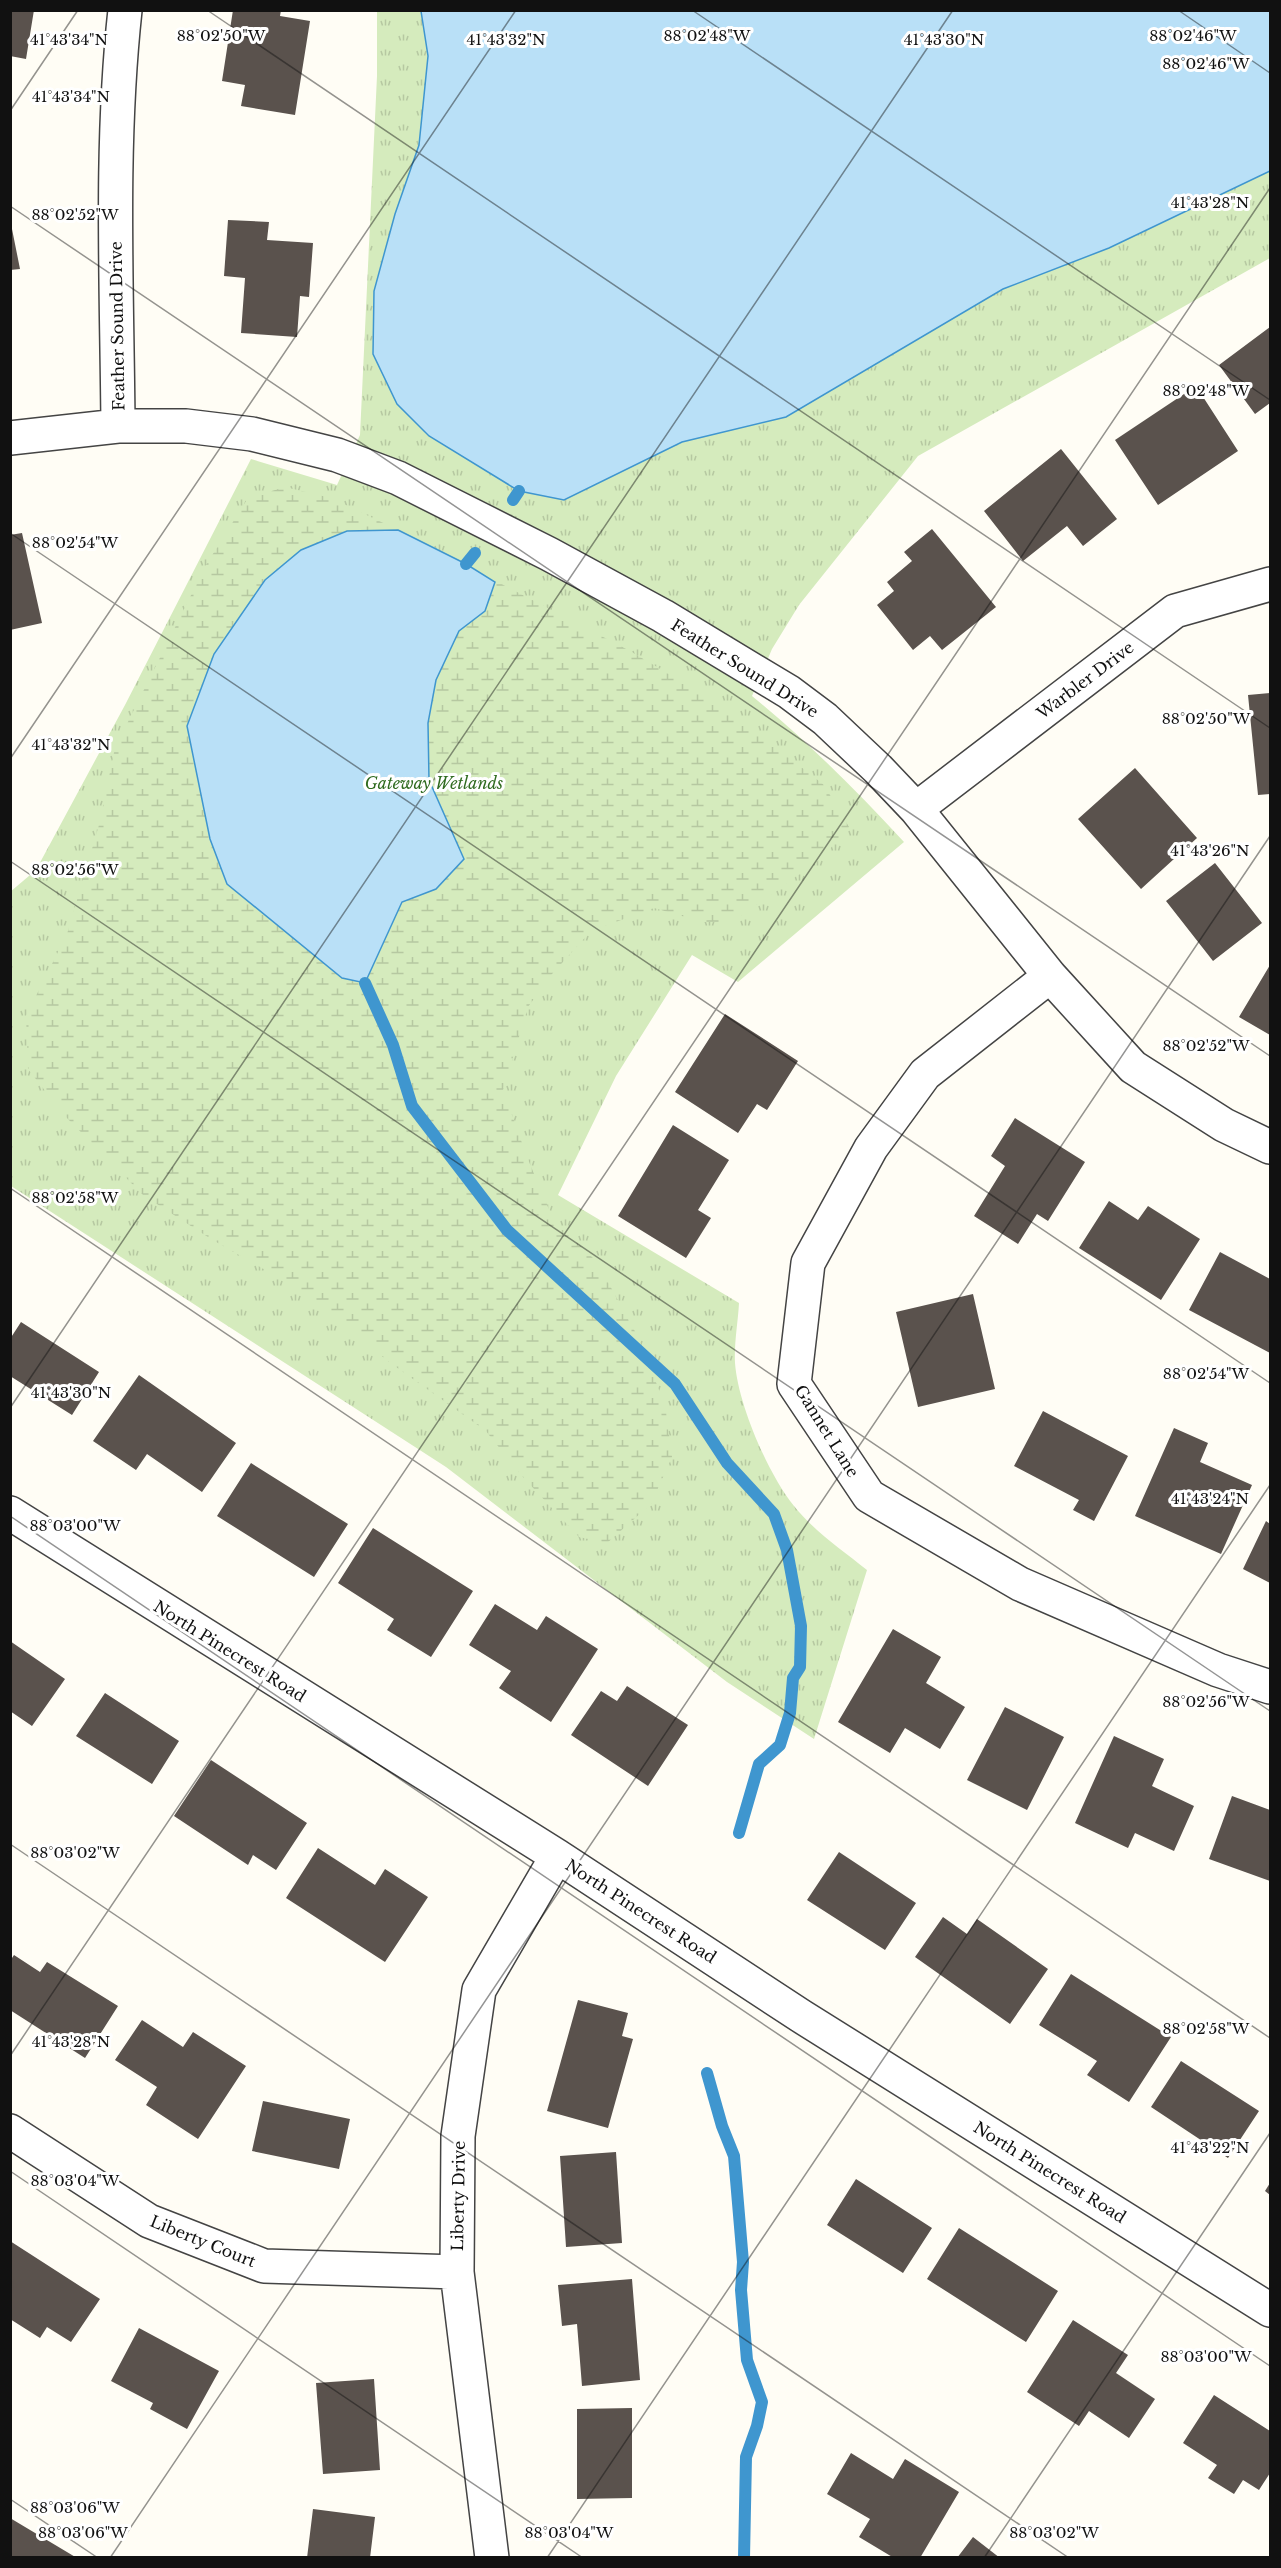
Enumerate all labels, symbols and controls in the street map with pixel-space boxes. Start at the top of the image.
text: 88°02'50"W [177,26,266,45]
text: 88°02'48"W [664,26,751,45]
text: 88°02'46"W [1149,26,1237,45]
text: 41°43'34"N [30,30,108,49]
text: 41°43'32"N [467,30,545,49]
text: 41°43'30"N [904,30,984,49]
text: 88°02'46"W [1162,54,1250,73]
text: 41°43'34"N [32,87,110,106]
text: 41°43'28"N [1171,193,1249,212]
text: 88°02'52"W [31,205,119,224]
street label: Feather Sound Drive [106,241,128,411]
text: 88°02'48"W [1163,381,1250,400]
text: 88°02'54"W [32,533,119,552]
street label: Feather Sound Drive [668,615,822,721]
street label: Warbler Drive [1032,637,1137,724]
text: 88°02'50"W [1162,709,1251,728]
text: 41°43'32"N [32,735,110,754]
park label: Gateway Wetlands [365,773,503,793]
text: 41°43'26"N [1170,841,1250,860]
text: 88°02'56"W [31,860,119,879]
text: 88°02'52"W [1162,1036,1250,1055]
text: 88°02'58"W [32,1188,119,1207]
text: 88°02'54"W [1163,1364,1250,1383]
street label: Gannet Lane [791,1381,863,1481]
text: 41°43'30"N [31,1383,111,1402]
text: 41°43'24"N [1171,1489,1249,1508]
text: 88°03'00"W [29,1516,121,1535]
street label: North Pinecrest Road [150,1596,310,1706]
text: 88°02'56"W [1162,1692,1250,1711]
text: 88°03'02"W [30,1843,120,1862]
street label: North Pinecrest Road [562,1855,720,1967]
text: 88°02'58"W [1163,2019,1250,2038]
text: 41°43'28"N [32,2032,110,2051]
street label: North Pinecrest Road [970,2117,1130,2227]
text: 41°43'22"N [1171,2138,1249,2157]
street label: Liberty Drive [447,2141,469,2251]
text: 88°03'04"W [31,2171,120,2190]
street label: Liberty Court [147,2211,259,2271]
text: 88°03'00"W [1160,2347,1252,2366]
text: 88°03'06"W [30,2498,120,2517]
text: 88°03'06"W [38,2523,128,2542]
text: 88°03'04"W [525,2523,614,2542]
text: 88°03'02"W [1009,2523,1099,2542]

